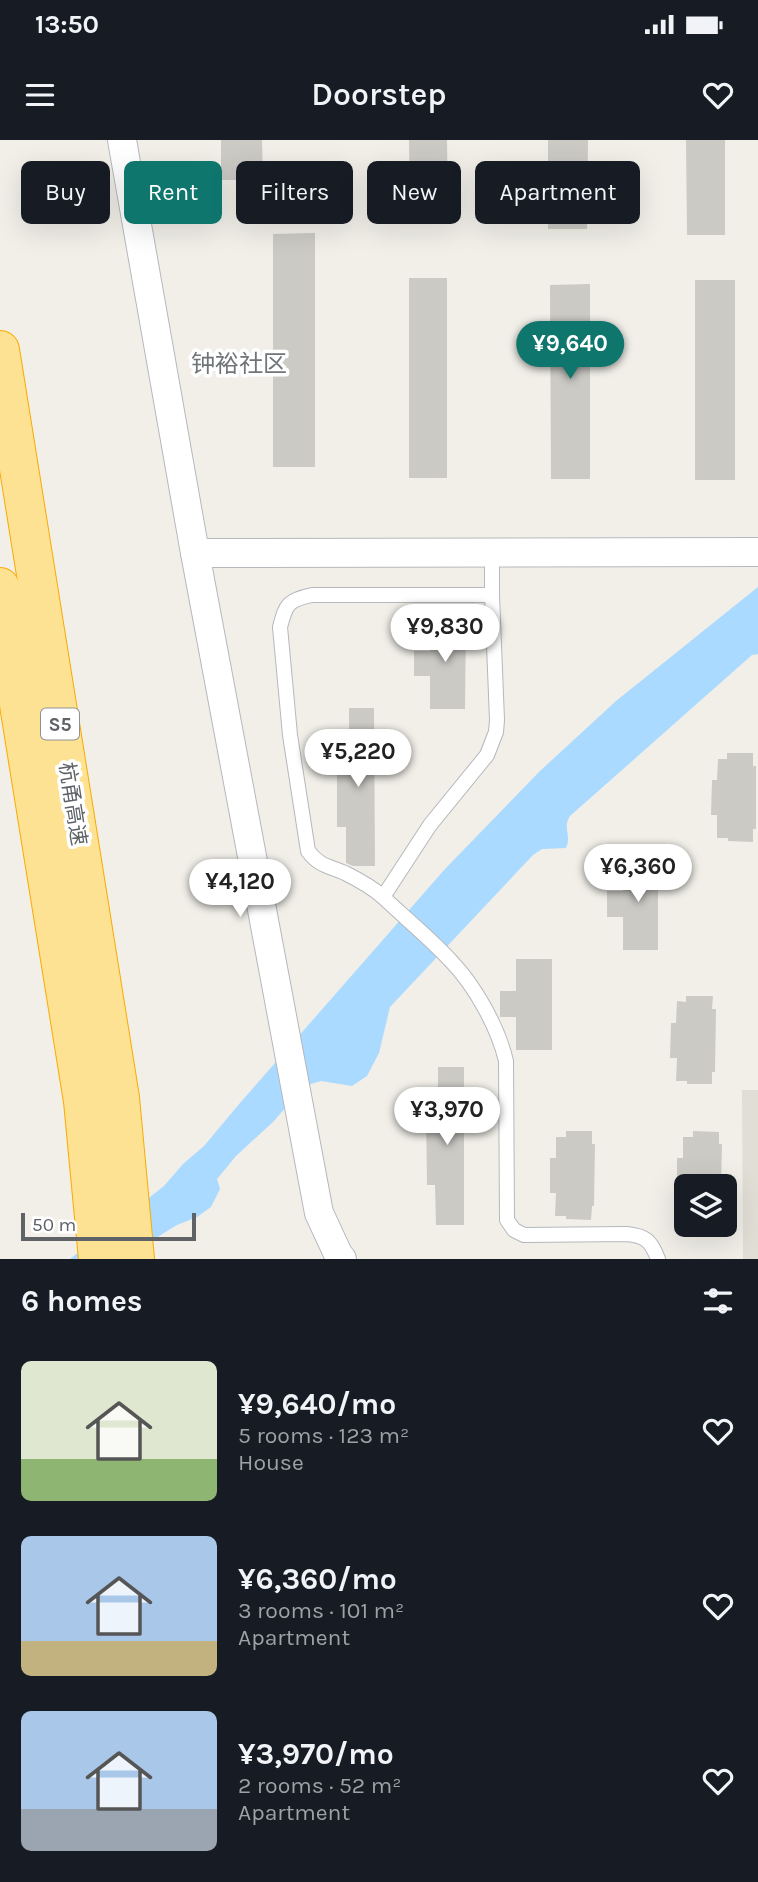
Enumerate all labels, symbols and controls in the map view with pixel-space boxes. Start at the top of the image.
text: 13:50 [35,9,99,40]
icon: menu [21,76,59,114]
text: Doorstep [311,76,447,113]
icon: heart [699,76,737,114]
chip: Buy [21,161,110,224]
chip: Rent [124,161,222,224]
chip: Filters [236,161,353,224]
chip: New [367,161,461,224]
chip: Apartment [475,161,640,224]
pin: ¥9,640 [513,322,627,381]
text: ¥9,640 [532,330,608,357]
district label: 钟裕社区 [191,350,287,378]
pin: ¥9,830 [388,604,502,664]
text: ¥9,830 [406,613,484,640]
road number: S5 [41,708,79,740]
pin: ¥5,220 [301,730,415,789]
text: ¥5,220 [320,738,396,765]
street label: 杭甬高速 [55,761,91,847]
pin: ¥6,360 [581,844,695,904]
text: ¥6,360 [600,853,676,880]
pin: ¥4,120 [183,860,297,919]
text: ¥4,120 [205,868,275,895]
pin: ¥3,970 [390,1088,504,1147]
text: ¥3,970 [410,1096,484,1123]
map controls [674,1174,737,1237]
button: layers [674,1174,737,1237]
scale bar [21,1210,196,1242]
text: 50 m [32,1214,76,1236]
icon: filters [699,1282,737,1320]
text: 6 homes [21,1283,143,1319]
text: ¥9,640/mo [238,1386,396,1422]
icon: home [77,1389,161,1473]
icon: heart [699,1412,737,1450]
text: 5 rooms · 123 m² [238,1422,409,1449]
text: House [238,1449,304,1476]
text: ¥6,360/mo [238,1561,397,1597]
icon: home [77,1564,161,1648]
icon: heart [699,1587,737,1625]
text: 3 rooms · 101 m² [238,1597,404,1624]
text: Apartment [238,1624,350,1651]
text: ¥3,970/mo [238,1736,394,1772]
icon: home [77,1739,161,1823]
icon: heart [699,1762,737,1800]
text: 2 rooms · 52 m² [238,1772,401,1799]
text: Apartment [238,1799,350,1826]

